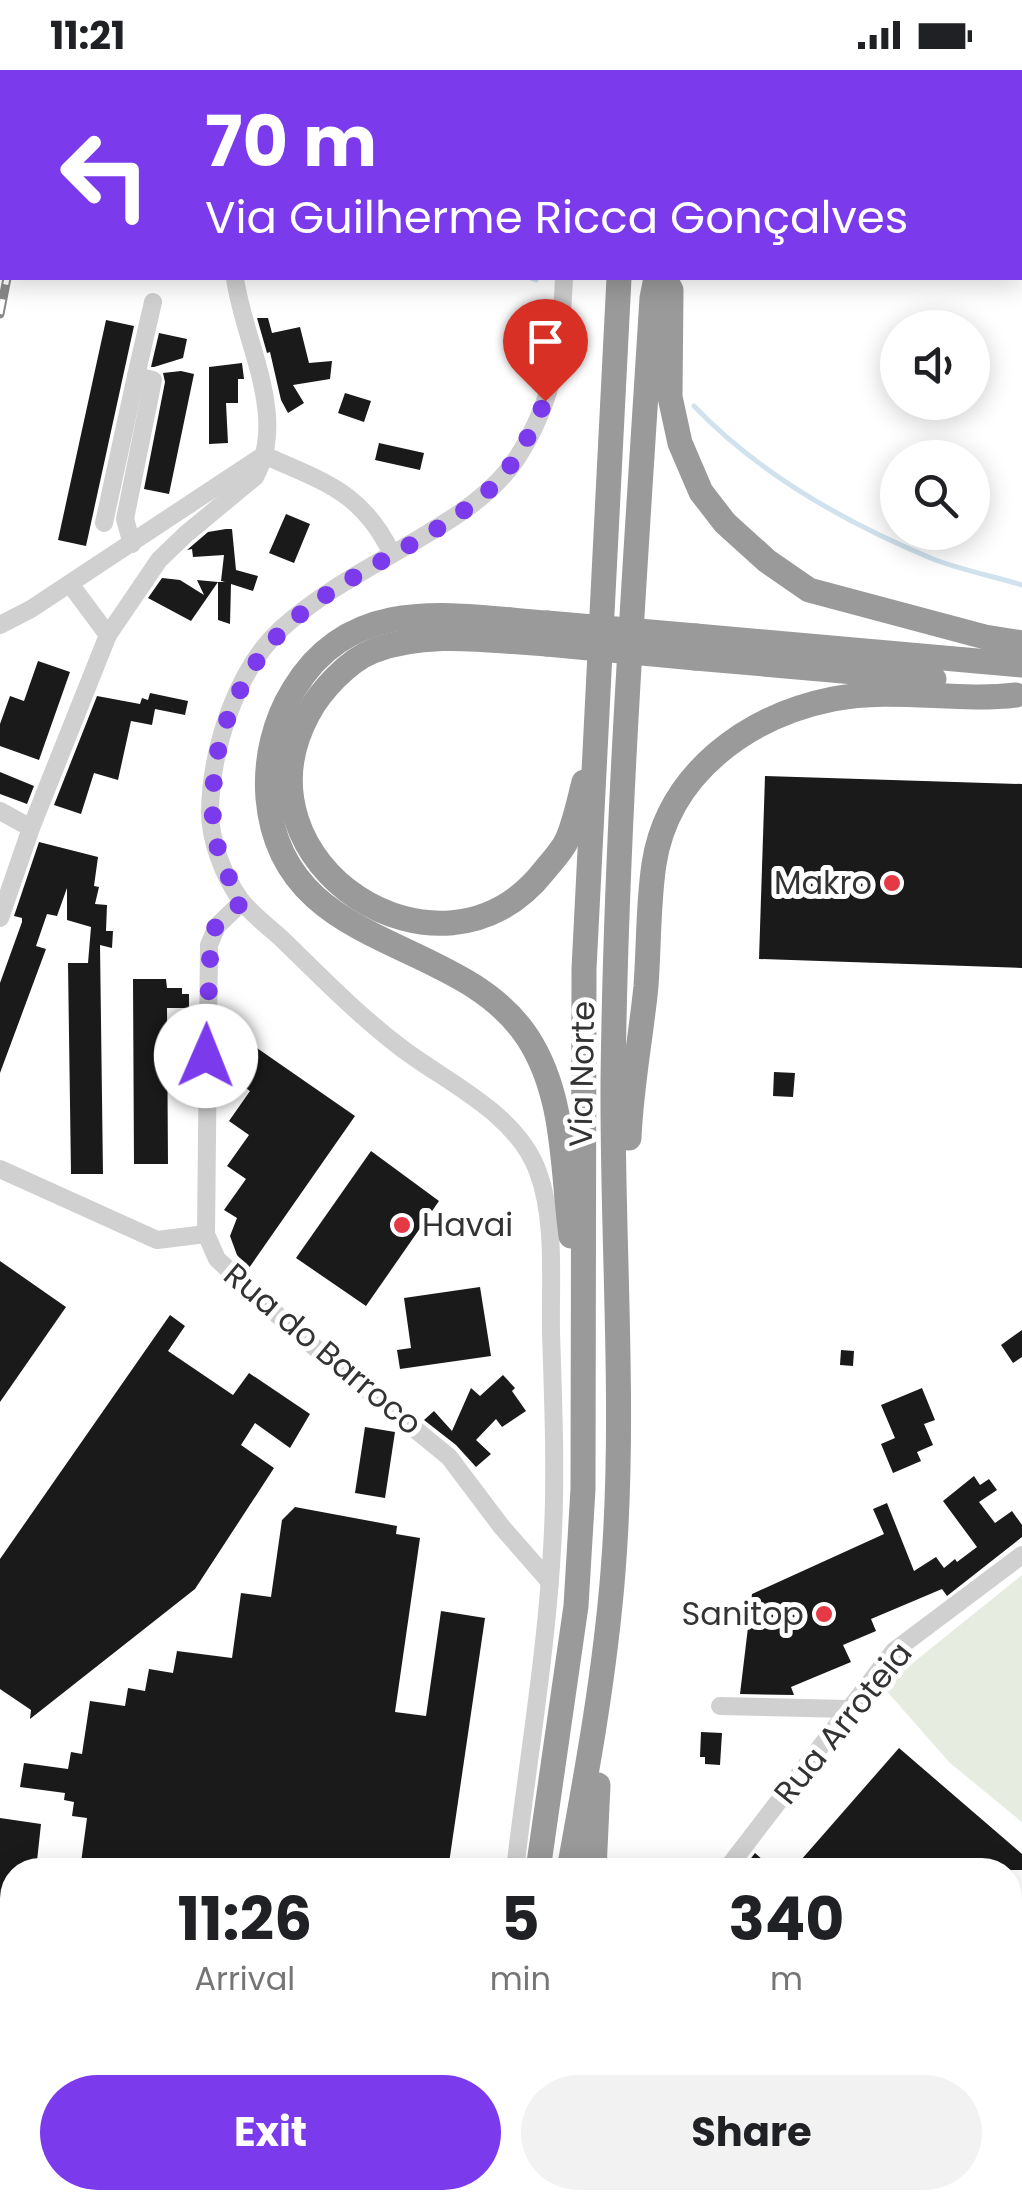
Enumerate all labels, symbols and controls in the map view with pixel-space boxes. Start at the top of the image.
text: 11:21 [50,9,125,62]
text: 70 m [205,92,377,191]
icon: left [40,110,170,240]
text: Via Guilherme Ricca Gonçalves [205,186,908,249]
pin [503,299,588,402]
map controls [880,310,990,550]
button: sound [880,310,990,420]
icon: arrive [518,314,573,369]
button: search [880,440,990,550]
place label: Makro [774,860,872,905]
marker: Makro [881,872,903,894]
street label: Via Norte [558,1001,605,1147]
position arrow [154,1004,258,1108]
place label: Havai [422,1202,513,1247]
marker: Havai [391,1214,413,1236]
street label: Rua do Barroco [215,1252,432,1445]
place label: Sanitop [681,1591,804,1636]
marker: Sanitop [813,1603,835,1625]
street label: Rua Arroteia [763,1632,922,1813]
text: 11:26 [178,1877,312,1961]
text: 5 [501,1877,540,1961]
text: 340 [728,1877,845,1961]
text: Arrival [194,1956,295,2001]
text: min [490,1956,551,2001]
text: m [770,1956,803,2001]
button: Exit [40,2075,501,2190]
button: Share [521,2075,982,2190]

